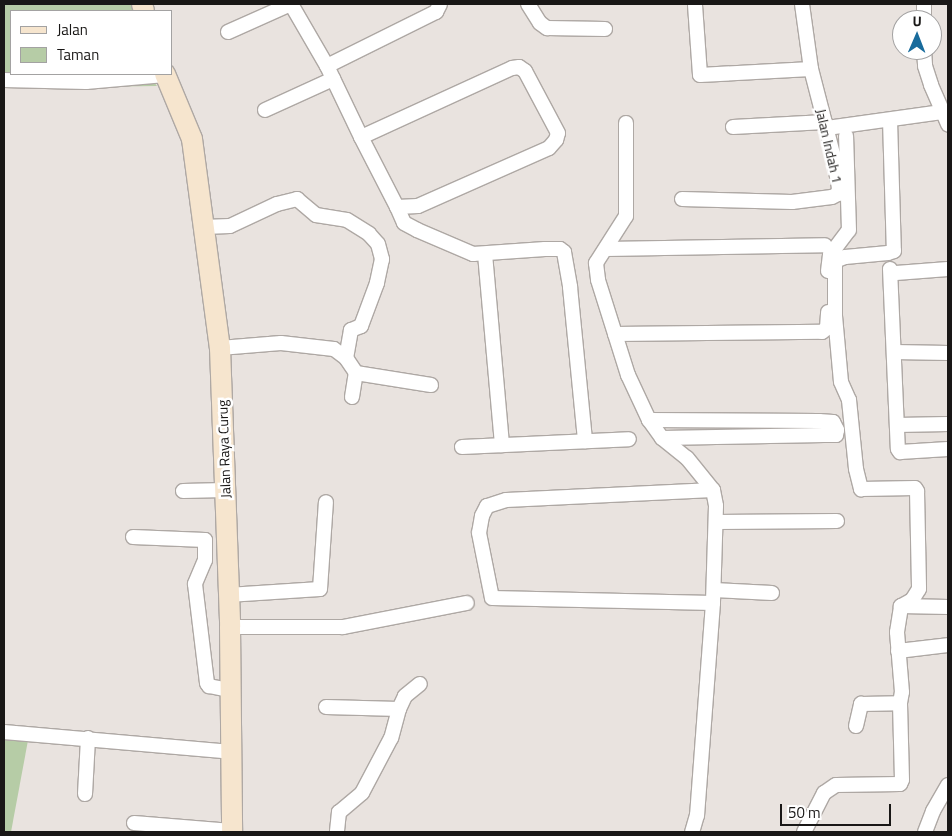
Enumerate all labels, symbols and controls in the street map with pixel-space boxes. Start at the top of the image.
legend [10,10,172,75]
north arrow [892,10,942,60]
text: U [912,10,922,31]
text: Jalan [57,18,88,41]
text: Taman [57,43,99,66]
street label: Jalan Indah 1 [812,107,846,185]
street label: Jalan Raya Curug [214,399,234,499]
scale bar [782,794,893,826]
text: 50 m [788,801,821,824]

